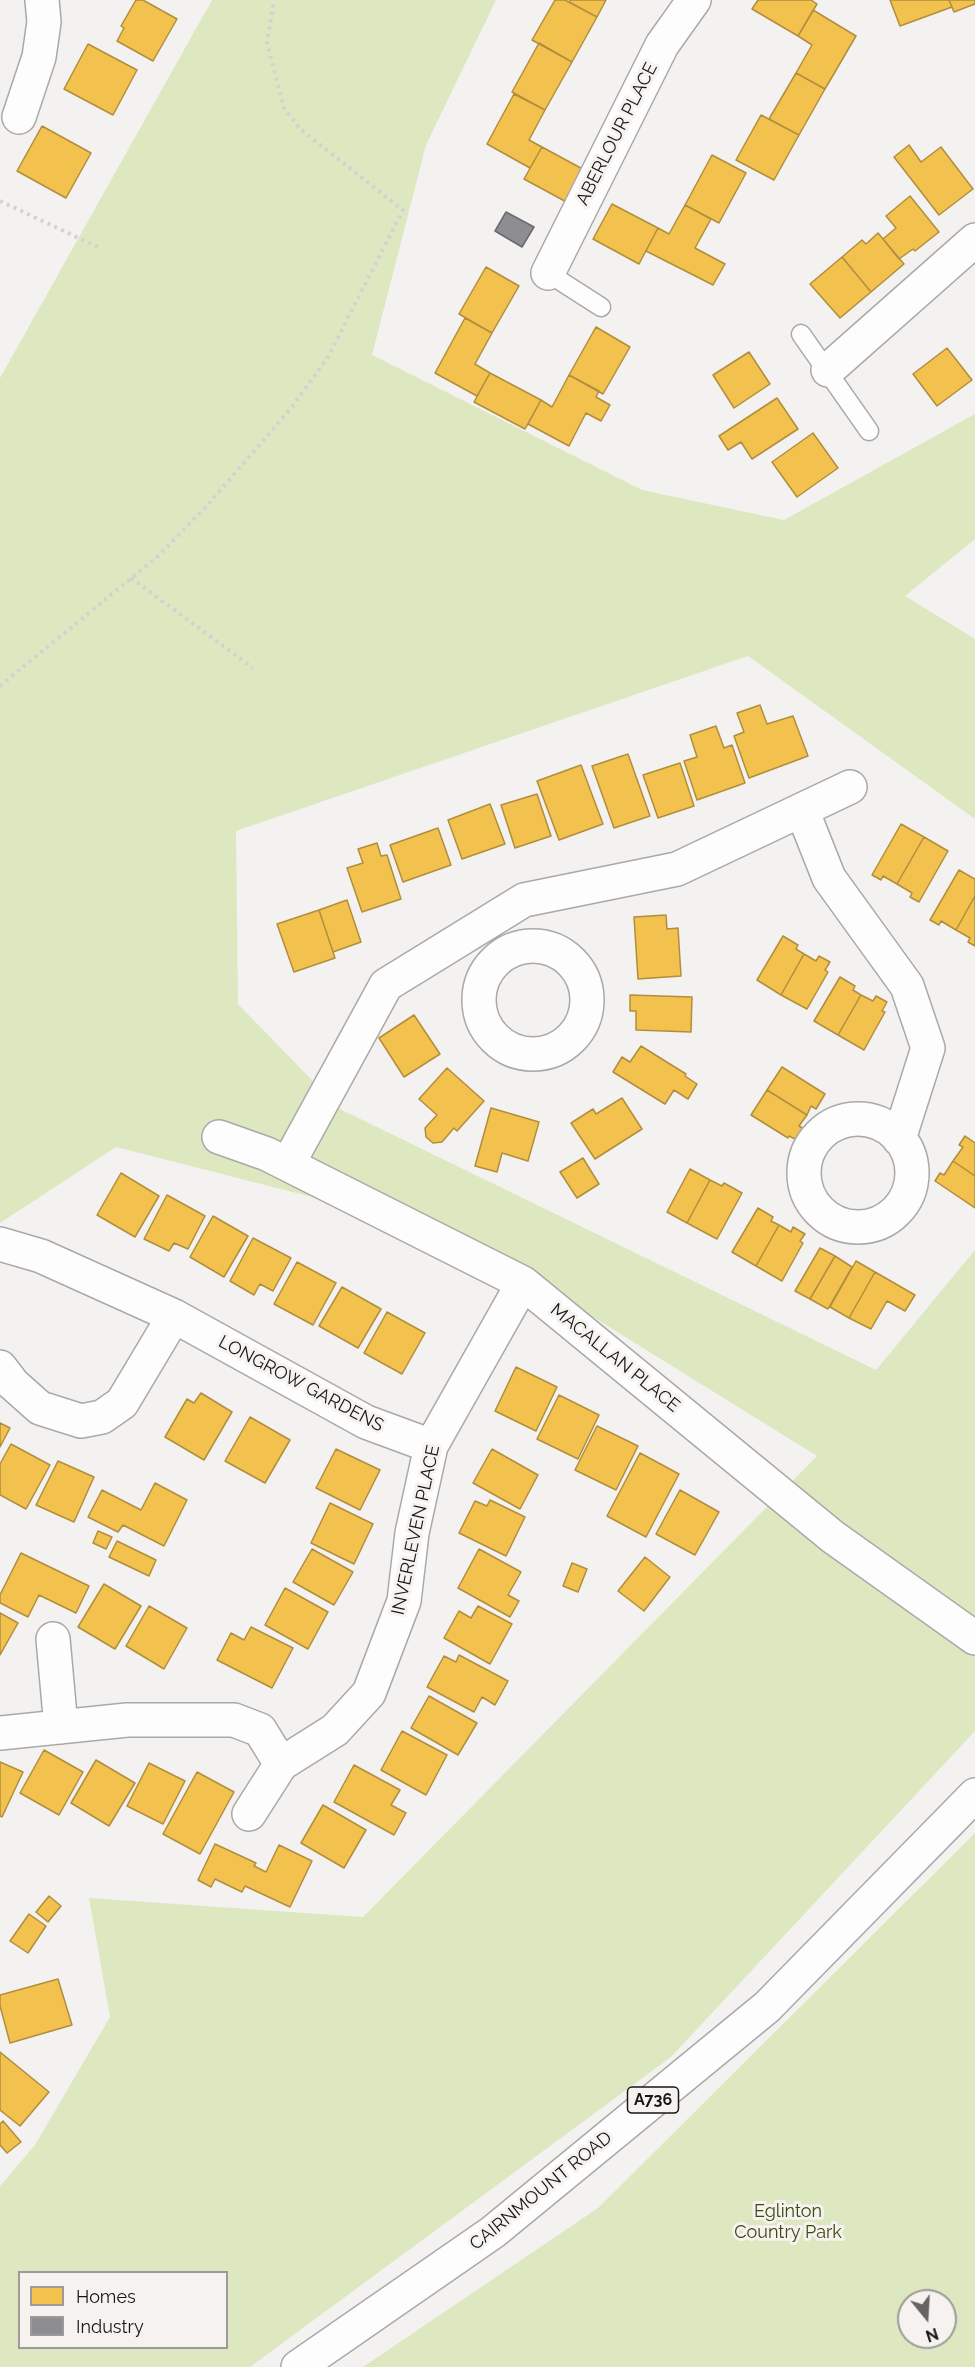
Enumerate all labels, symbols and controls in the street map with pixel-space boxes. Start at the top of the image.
street label: ABERLOUR PLACE [572,59,662,209]
street label: MACALLAN PLACE [546,1299,684,1417]
street label: LONGROW GARDENS [215,1331,387,1437]
street label: INVERLEVEN PLACE [387,1443,445,1617]
road number: A736 [628,2087,678,2113]
street label: CAIRNMOUNT ROAD [466,2127,616,2255]
park label: Eglinton Country Park [734,2201,842,2244]
legend [18,2271,228,2349]
text: Homes [76,2286,136,2307]
north arrow [897,2289,957,2349]
text: Industry [76,2316,144,2337]
text: N [923,2324,941,2346]

